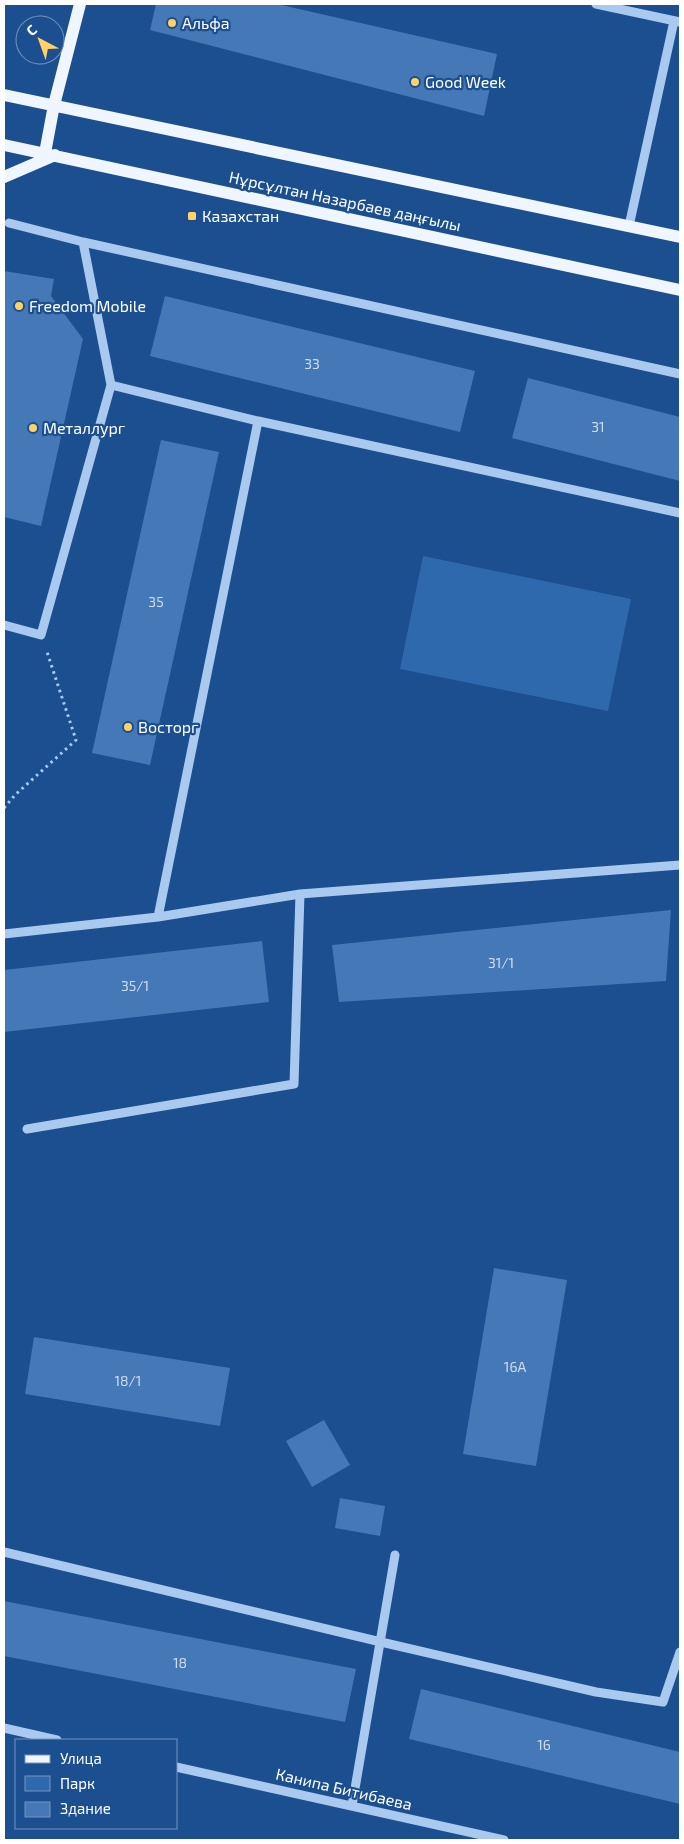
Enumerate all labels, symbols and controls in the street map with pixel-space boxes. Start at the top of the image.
place label: Альфа [182,13,230,32]
north arrow [15,15,65,65]
marker: Альфа [166,17,178,29]
text: С [22,21,40,39]
place label: Good Week [425,72,506,91]
marker: Good Week [409,76,421,88]
street label: Нұрсұлтан Назарбаев даңғылы [227,167,463,234]
place label: Казахстан [202,206,279,225]
marker: Казахстан [186,210,198,222]
place label: Freedom Mobile [29,296,146,315]
marker: Freedom Mobile [13,300,25,312]
house number: 33 [304,355,320,372]
place label: Металлург [43,418,126,438]
house number: 31 [591,418,605,435]
marker: Металлург [27,422,39,434]
house number: 35 [148,593,164,610]
place label: Восторг [138,717,199,736]
marker: Восторг [122,721,134,733]
house number: 31/1 [488,954,514,971]
house number: 35/1 [121,977,149,994]
house number: 16А [504,1358,526,1375]
house number: 18/1 [115,1372,141,1389]
house number: 18 [173,1654,187,1671]
house number: 16 [537,1736,551,1753]
legend [15,1739,178,1829]
text: Улица [60,1749,102,1767]
street label: Канипа Битибаева [274,1764,414,1813]
text: Парк [60,1774,95,1792]
text: Здание [60,1799,111,1817]

